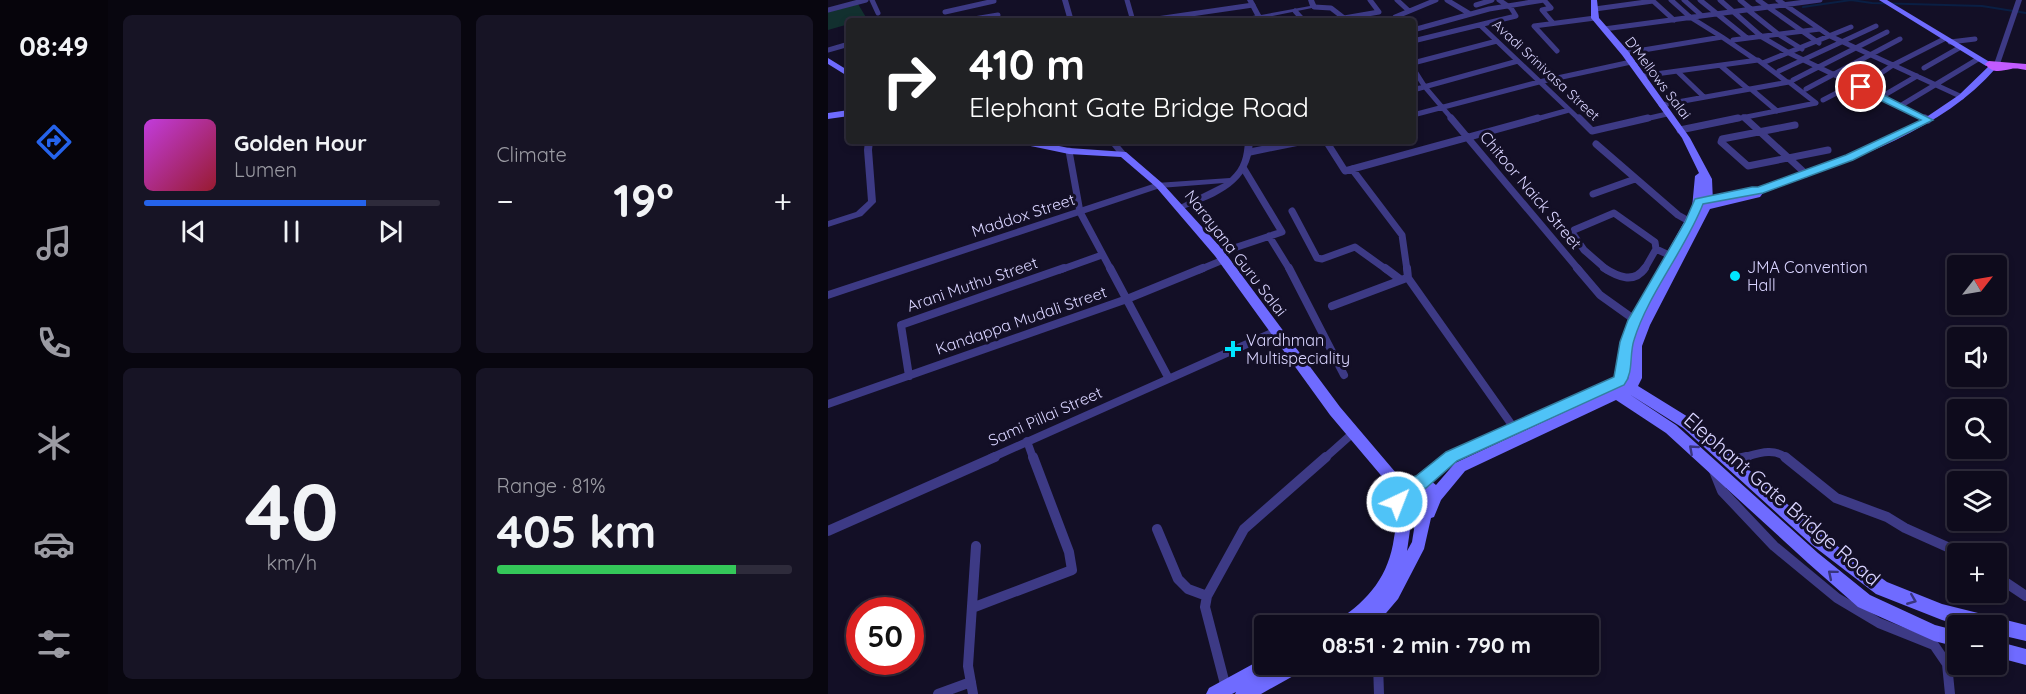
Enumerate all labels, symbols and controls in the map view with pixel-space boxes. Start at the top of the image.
street label: Avadi Srinivasa Street [1489,16,1604,125]
text: 08:49 [19,29,89,63]
street label: D'Mellows Salai [1621,33,1695,123]
text: 410 m [969,38,1085,91]
icon: right [870,42,948,120]
pin [1835,61,1886,112]
icon: arrive [1844,70,1877,103]
text: Elephant Gate Bridge Road [969,90,1309,124]
icon: directions [33,121,75,163]
street label: Chitoor Naick Street [1476,127,1586,253]
text: Golden Hour [234,129,367,157]
text: Climate [497,142,567,167]
text: Lumen [234,157,297,182]
text: 19° [613,172,674,228]
text: − [497,180,514,221]
text: + [773,180,792,221]
street label: Narayana Guru Salai [1181,186,1291,320]
street label: Maddox Street [969,189,1077,241]
icon: previous [177,215,210,248]
icon: pause [275,215,308,248]
icon: next [374,215,407,248]
icon: music [33,222,75,264]
street label: Arani Muthu Street [904,252,1040,316]
north arrow [1947,255,2007,315]
map controls [1947,255,2007,675]
place label: JMA Convention Hall [1747,257,1868,295]
marker: JMA Convention Hall [1728,269,1742,283]
street label: Kandappa Mudali Street [933,281,1109,359]
icon: phone [33,322,75,364]
button: sound [1947,327,2007,387]
place label: Vardhman Multispeciality [1246,330,1350,368]
marker: Vardhman Multispeciality [1224,340,1242,358]
street label: Sami Pillai Street [985,382,1105,450]
button: search [1947,399,2007,459]
street label: Elephant Gate Bridge Road [1679,407,1886,591]
icon: climate [33,422,75,464]
one-way arrow [1689,445,1699,456]
text: 40 [245,462,339,560]
position arrow [1365,470,1429,534]
button: layers [1947,471,2007,531]
text: Range · 81% [497,473,606,498]
text: 405 km [497,503,656,559]
icon: car [33,523,75,565]
button: + [1947,543,2007,603]
text: km/h [266,550,317,575]
one-way arrow [1828,571,1839,582]
one-way arrow [1906,593,1917,605]
speed limit sign: 50 [846,597,924,675]
button: − [1947,615,2007,675]
icon: filters [33,623,75,665]
text: 08:51 · 2 min · 790 m [1322,631,1531,659]

